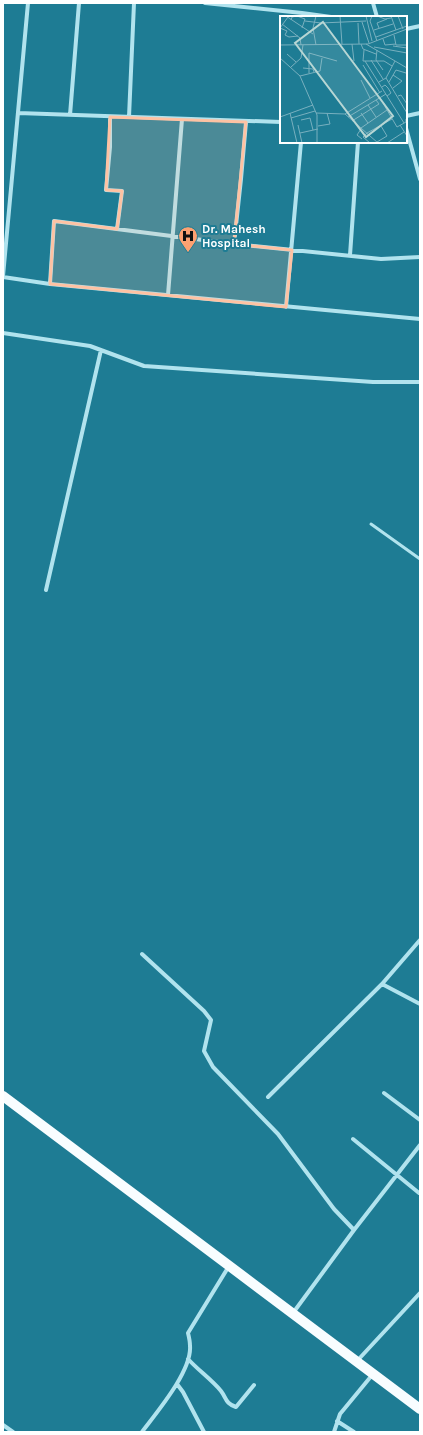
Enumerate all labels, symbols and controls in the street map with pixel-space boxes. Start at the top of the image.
inset map [280,16,407,143]
place label: Dr. Mahesh Hospital [202,222,266,250]
hospital icon: Dr. Mahesh Hospital [177,225,199,253]

